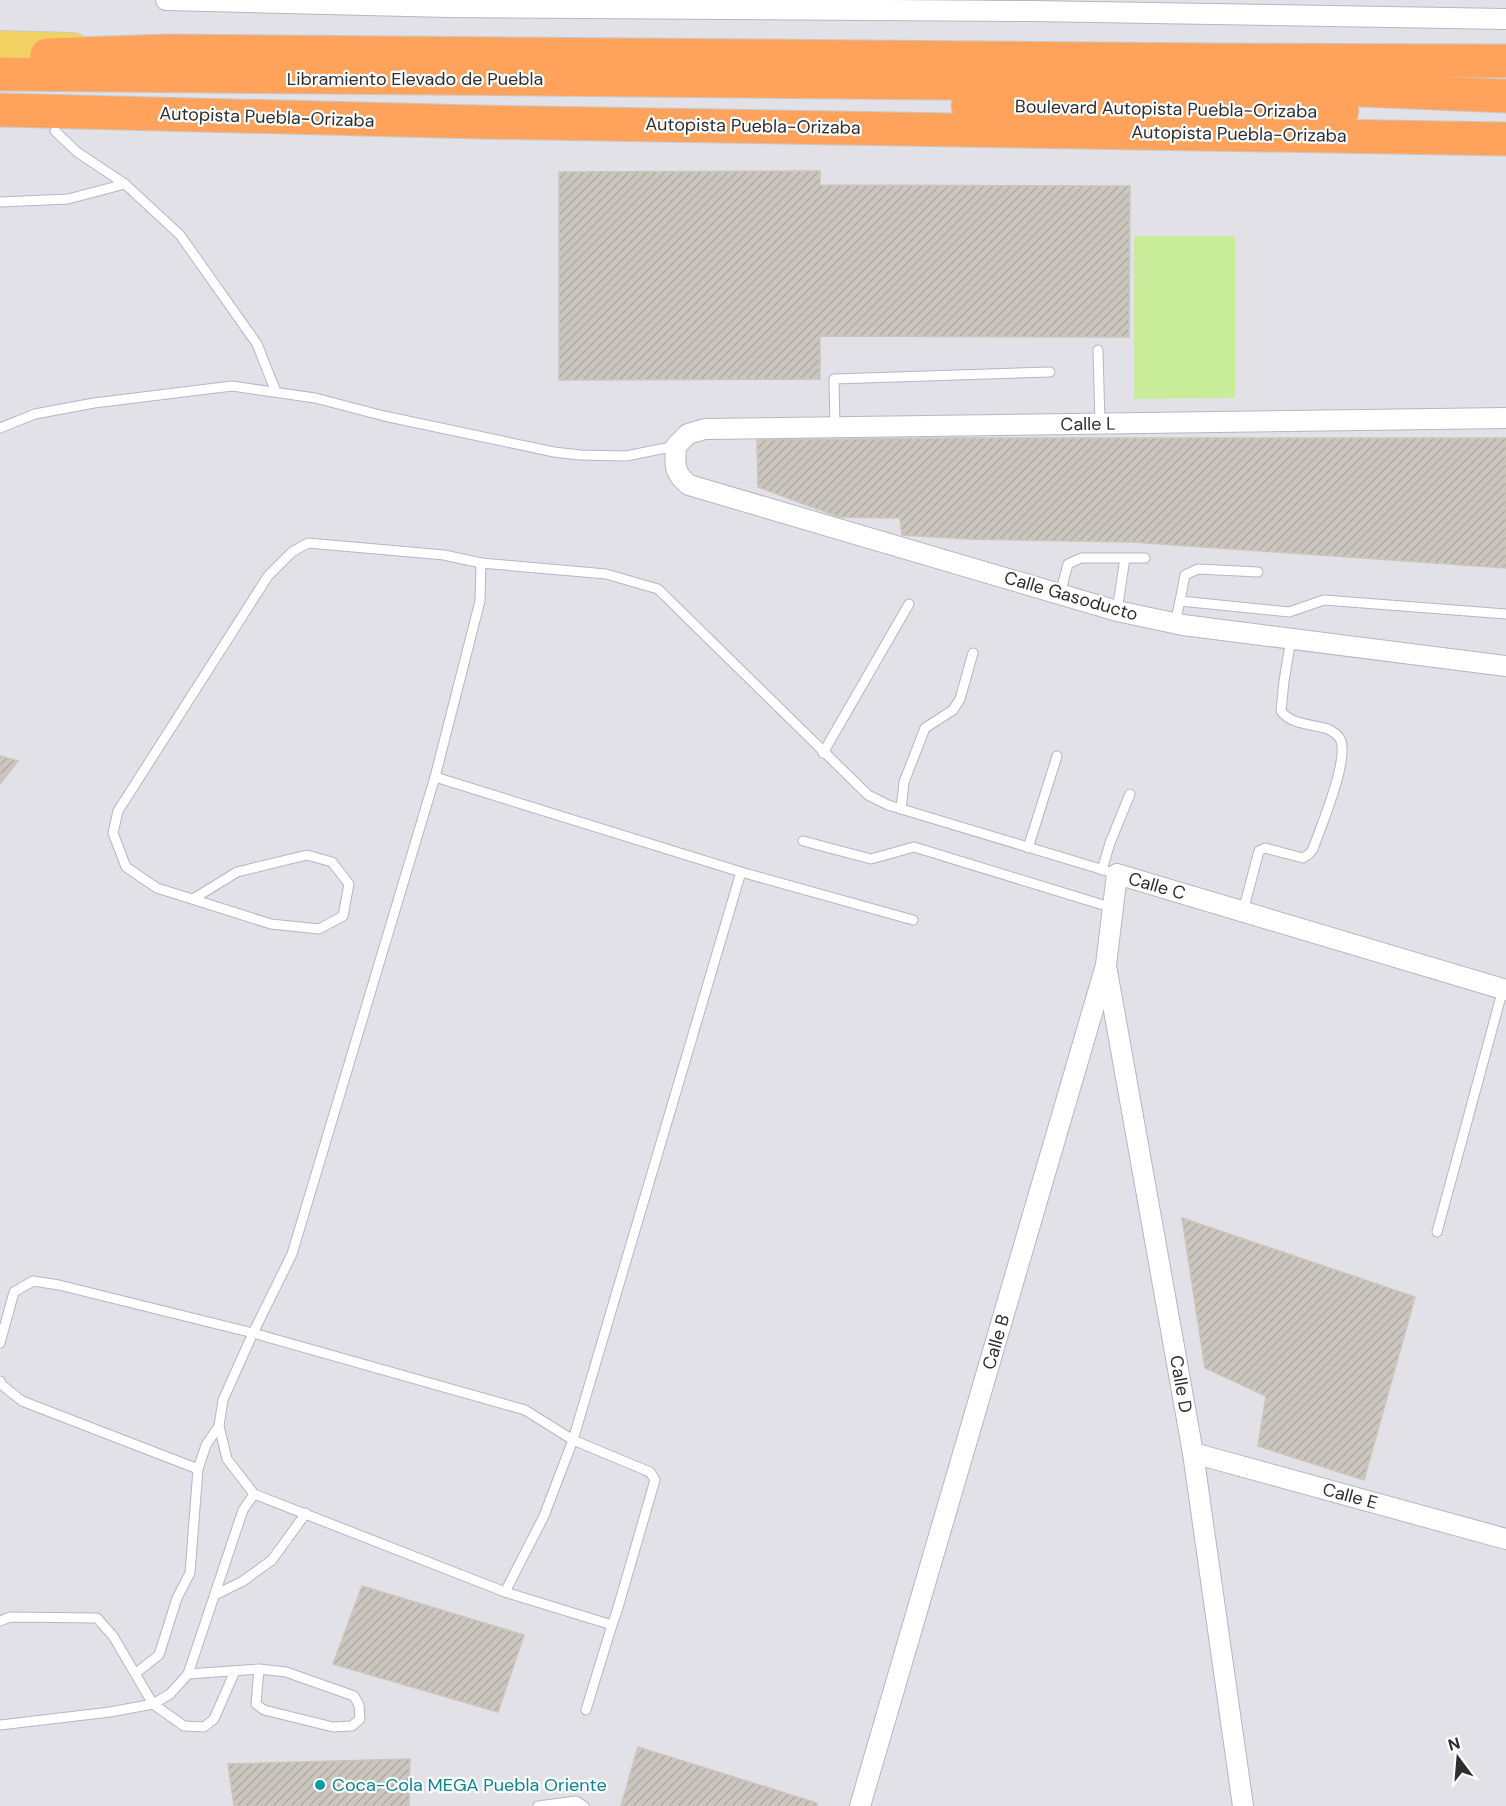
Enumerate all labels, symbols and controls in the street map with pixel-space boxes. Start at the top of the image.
street label: Libramiento Elevado de Puebla [287,67,543,91]
street label: Boulevard Autopista Puebla-Orizaba [1015,94,1317,124]
street label: Autopista Puebla-Orizaba [159,101,375,133]
street label: Autopista Puebla-Orizaba [645,112,861,140]
street label: Autopista Puebla-Orizaba [1131,120,1347,148]
street label: Calle L [1060,412,1116,436]
street label: Calle Gasoducto [1001,565,1141,627]
street label: Calle C [1126,866,1189,906]
street label: Calle B [977,1311,1015,1373]
street label: Calle D [1164,1353,1198,1415]
street label: Calle E [1320,1477,1380,1515]
north arrow [1428,1728,1488,1788]
text: N [1445,1732,1463,1756]
place label: Coca-Cola MEGA Puebla Oriente [332,1773,607,1797]
marker: Coca-Cola MEGA Puebla Oriente [313,1778,327,1792]

